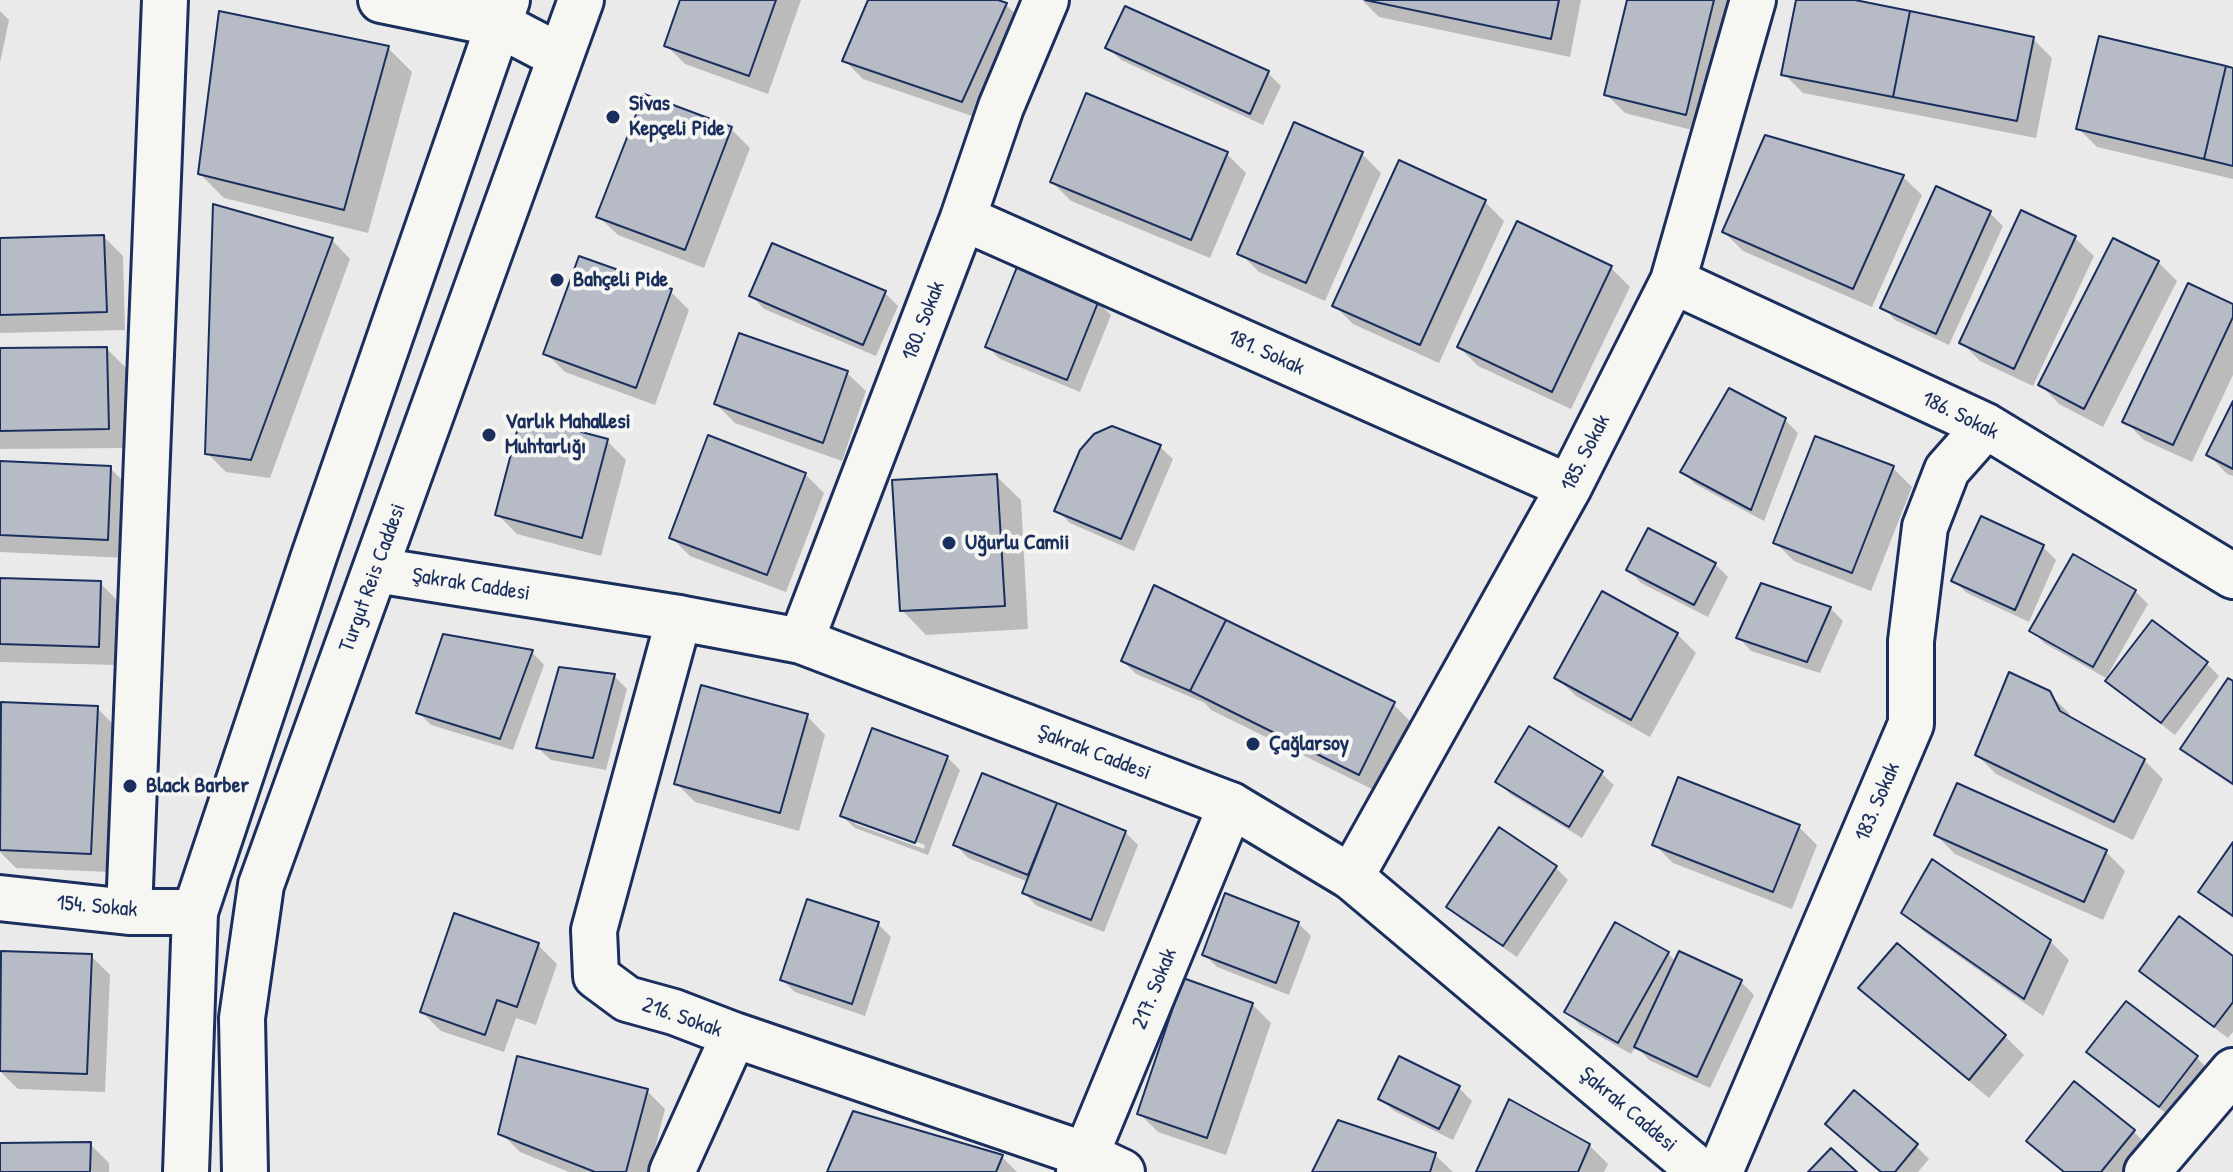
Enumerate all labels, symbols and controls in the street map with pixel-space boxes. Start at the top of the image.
place label: Sivas Kepçeli Pide [629,91,725,142]
marker: Sivas Kepçeli Pide [604,108,622,126]
place label: Bahçeli Pide [573,267,668,293]
marker: Bahçeli Pide [548,271,566,289]
street label: 180. Sokak [897,278,951,364]
street label: 181. Sokak [1224,324,1308,382]
street label: 186. Sokak [1917,386,2003,446]
place label: Varlık Mahallesi Muhtarlığı [505,409,631,460]
street label: 185. Sokak [1556,410,1616,496]
marker: Varlık Mahallesi Muhtarlığı [480,426,498,444]
street label: Turgut Reis Caddesi [334,500,412,656]
place label: Uğurlu Camii [965,530,1069,556]
marker: Uğurlu Camii [940,534,958,552]
street label: Şakrak Caddesi [410,563,532,607]
street label: Şakrak Caddesi [1034,719,1154,787]
place label: Çağlarsoy [1269,731,1349,757]
marker: Çağlarsoy [1244,735,1262,753]
street label: 183. Sokak [1850,759,1906,845]
place label: Black Barber [146,773,249,799]
marker: Black Barber [121,777,139,795]
street label: 154. Sokak [55,890,139,924]
street label: 217. Sokak [1127,945,1183,1033]
street label: 216. Sokak [639,992,725,1044]
street label: Şakrak Caddesi [1574,1062,1682,1158]

